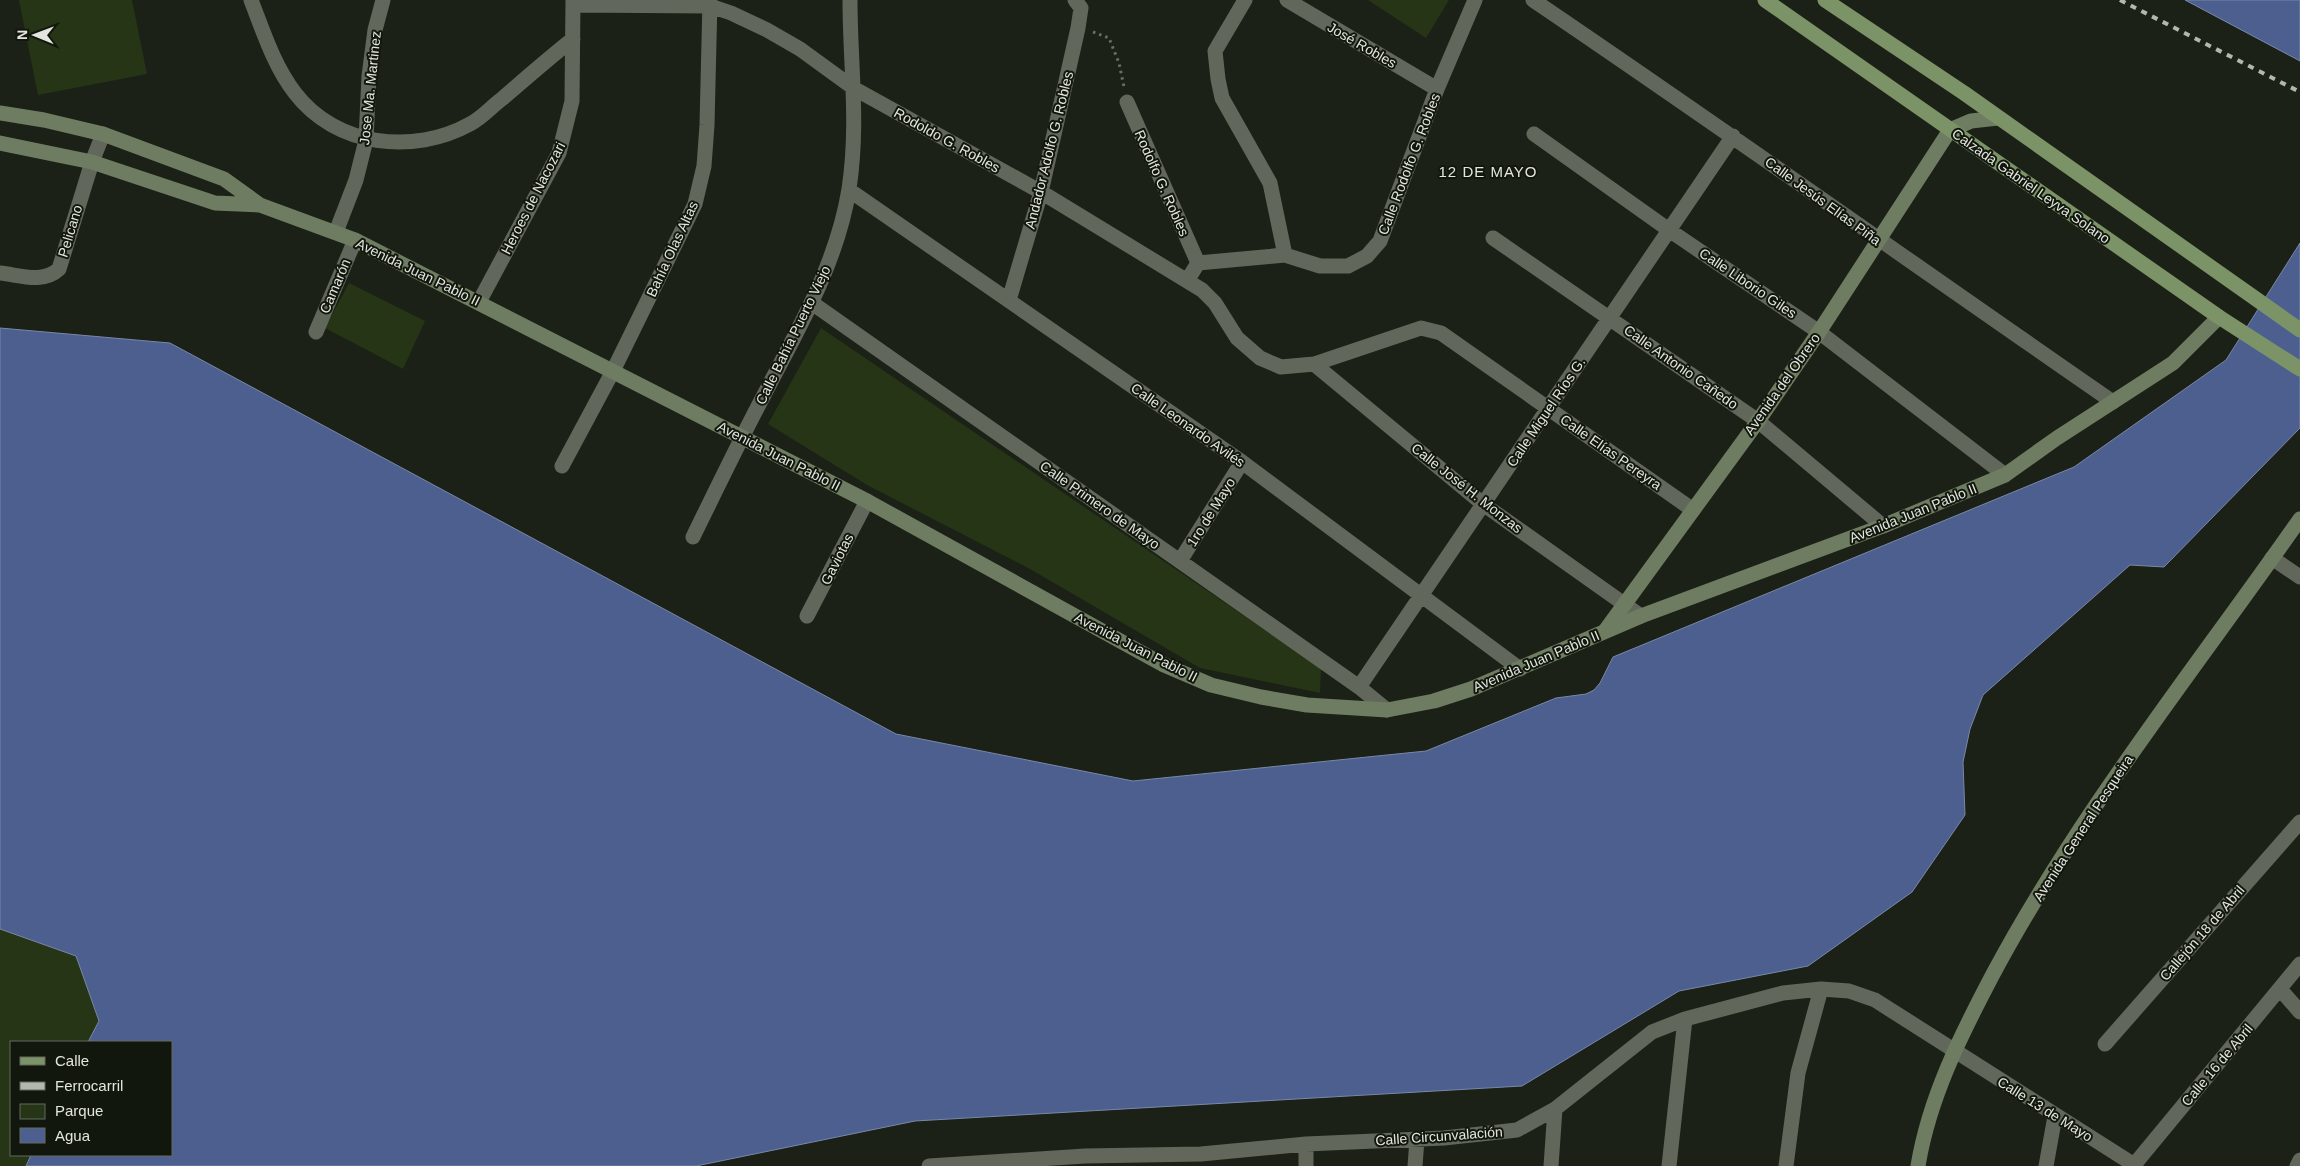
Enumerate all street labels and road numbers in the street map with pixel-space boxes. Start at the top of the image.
street label: José Robles [1325,19,1399,71]
street label: Jose Ma. Martinez [356,30,384,146]
street label: Andador Adolfo G. Robles [1022,70,1076,230]
street label: Calle Rodolfo G. Robles [1375,91,1443,237]
street label: Rodoldo G. Robles [891,104,1003,176]
street label: Calzada Gabriel Leyva Solano [1949,125,2113,247]
street label: Rodolfo G. Robles [1131,127,1193,239]
street label: Heroes de Nacozari [498,139,568,257]
street label: Calle Jesús Elías Piña [1762,154,1884,249]
street label: Bahía Olas Altas [643,199,701,299]
street label: Pelicano [54,203,86,259]
street label: Avenida Juan Pablo II [353,235,483,309]
street label: Calle Liborio Giles [1696,245,1800,321]
street label: Camarón [316,256,354,316]
street label: Calle Bahía Puerto Viejo [752,263,834,407]
street label: Calle Antonio Cañedo [1621,322,1741,413]
street label: Avenida del Obrero [1741,330,1823,438]
street label: Calle Miguel Ríos G. [1503,354,1589,470]
street label: Calle Leonardo Avilés [1128,380,1248,470]
street label: Calle Elías Pereyra [1557,411,1665,493]
street label: Avenida Juan Pablo II [715,418,843,494]
street label: Calle José H. Monzas [1408,440,1526,536]
street label: Calle Primero de Mayo [1037,458,1163,553]
street label: 1ro de Mayo [1184,475,1239,549]
street label: Avenida Juan Pablo II [1847,480,1979,546]
street label: Gaviotas [817,531,857,587]
street label: Avenida Juan Pablo II [1072,609,1200,685]
street label: Avenida Juan Pablo II [1470,627,1602,695]
street label: Avenida General Pesqueira [2030,752,2136,904]
street label: Callejón 18 de Abril [2156,882,2248,984]
street label: Calle 16 de Abril [2178,1021,2256,1109]
street label: Calle 13 de Mayo [1995,1073,2096,1145]
street label: Calle Circunvalación [1375,1124,1503,1148]

